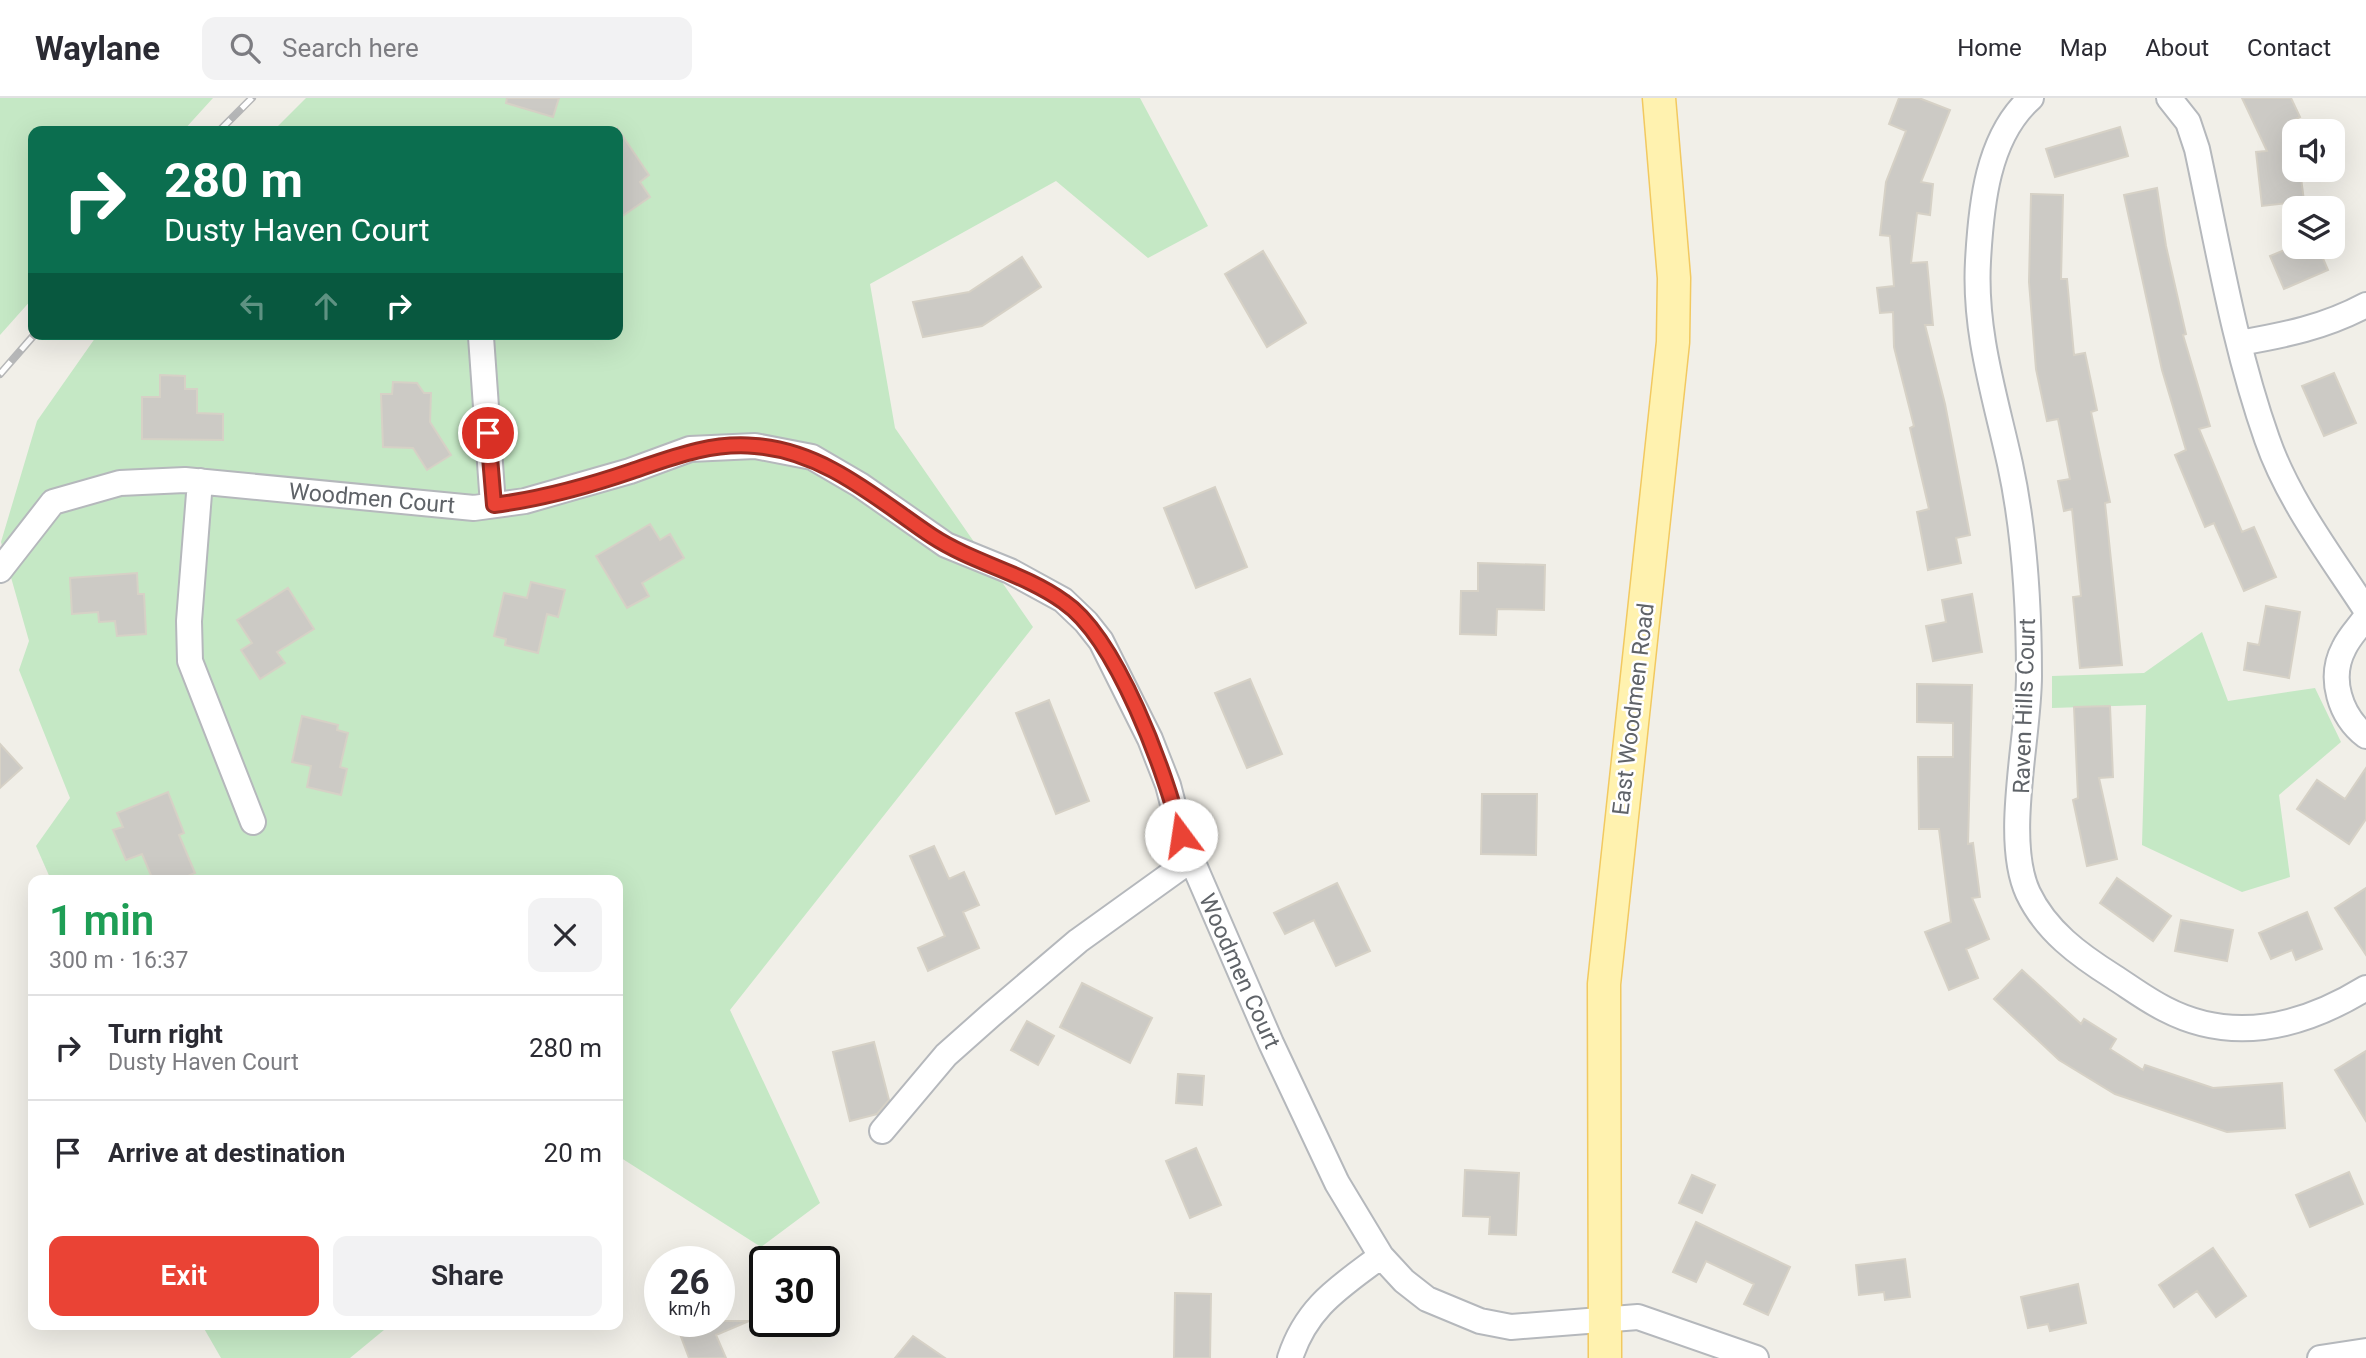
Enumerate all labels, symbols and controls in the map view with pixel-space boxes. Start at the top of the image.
search box [202,17,692,80]
text: Waylane [35,29,160,68]
icon: search [226,29,264,67]
text: Search here [282,33,419,63]
text: Home [1957,34,2022,62]
text: Map [2060,34,2107,62]
text: About [2145,34,2209,62]
text: Contact [2247,34,2331,62]
map controls [2282,119,2345,259]
button: sound [2282,119,2345,182]
text: 280 m [164,152,303,209]
icon: right [49,154,140,245]
button: layers [2282,196,2345,259]
text: Dusty Haven Court [164,211,429,249]
icon: left [234,287,272,325]
icon: ahead [307,287,345,325]
icon: right [380,287,418,325]
pin [458,403,518,463]
icon: arrive [469,414,507,452]
street label: Woodmen Court [288,478,456,519]
street label: East Woodmen Road [1607,601,1660,817]
street label: Raven Hills Court [2008,618,2041,794]
position arrow [1144,798,1218,872]
street label: Woodmen Court [1193,890,1286,1053]
text: 1 min [49,896,154,945]
button: close [528,898,602,972]
text: 300 m · 16:37 [49,947,188,974]
text: Turn right [108,1019,223,1049]
icon: right [49,1029,87,1067]
text: 280 m [529,1033,602,1063]
text: Dusty Haven Court [108,1049,299,1076]
icon: arrive [49,1134,87,1172]
text: Arrive at destination [108,1138,345,1168]
text: 20 m [544,1138,602,1168]
button: Exit [49,1236,319,1316]
button: Share [333,1236,602,1316]
speed limit sign: 30 [749,1246,840,1337]
text: 26 [669,1262,710,1303]
text: km/h [668,1298,711,1319]

